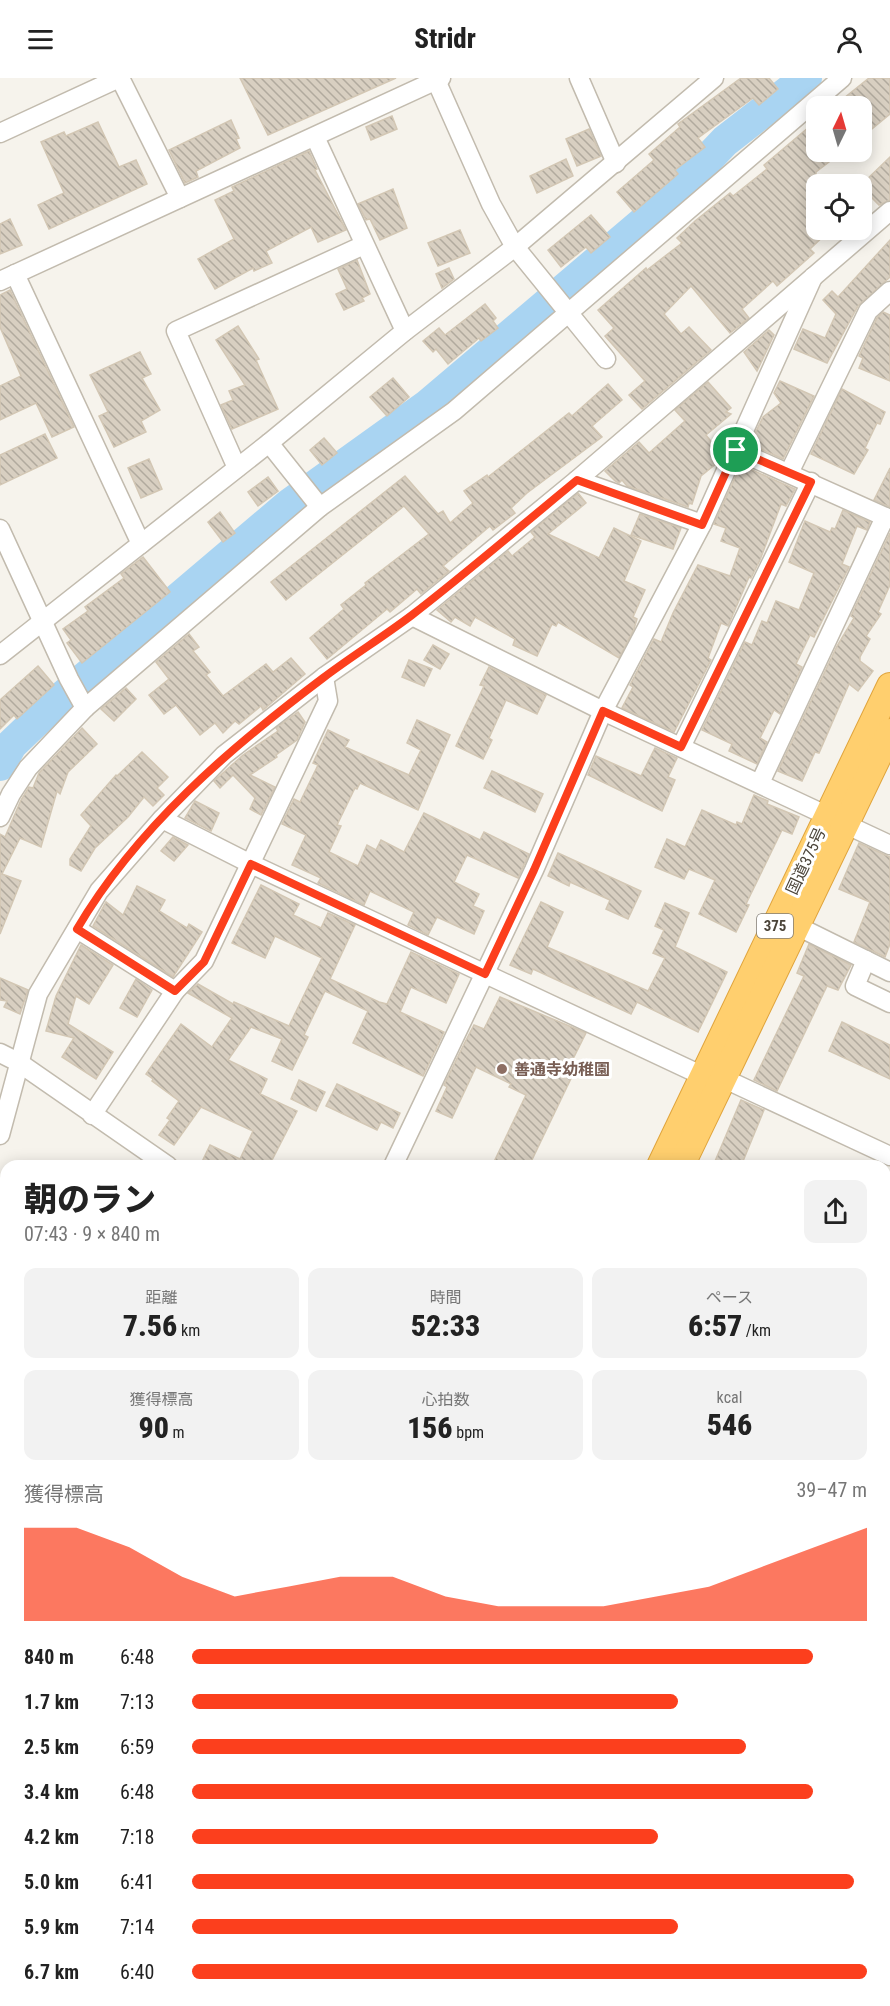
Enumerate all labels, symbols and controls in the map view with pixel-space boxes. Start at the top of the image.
icon: menu [24,23,57,56]
text: Stridr [414,23,476,55]
icon: person [833,23,866,56]
north arrow [806,96,872,162]
map controls [806,96,872,240]
button: locate [806,174,872,240]
pin [710,424,761,475]
icon: arrive [719,433,752,466]
street label: 国道375号 [782,824,830,898]
road number: 375 [757,914,793,938]
place label: 善通寺幼稚園 [514,1060,610,1079]
marker: 善通寺幼稚園 [495,1062,509,1076]
text: 朝のラン [24,1180,156,1219]
button: share [804,1180,867,1243]
text: 07:43 · 9 × 840 m [24,1222,160,1246]
text: 距離 [145,1288,178,1307]
text: 時間 [429,1288,462,1307]
text: ペース [706,1288,753,1307]
text: 7.56 [123,1308,177,1343]
text: 52:33 [411,1308,480,1343]
text: 6:57 [688,1308,742,1343]
text: km [177,1321,200,1340]
text: /km [742,1321,771,1340]
text: kcal [717,1388,742,1407]
text: 獲得標高 [129,1390,194,1409]
text: 心拍数 [421,1390,470,1409]
text: 546 [707,1407,752,1442]
text: 90 [138,1410,169,1445]
text: 156 [407,1410,453,1445]
text: m [169,1423,185,1442]
text: bpm [453,1423,484,1442]
text: 39–47 m [796,1478,867,1502]
text: 獲得標高 [24,1482,104,1506]
text: 840 m [24,1645,74,1669]
text: 6:48 [120,1645,154,1669]
text: 1.7 km [24,1690,79,1714]
text: 7:13 [120,1690,154,1714]
text: 2.5 km [24,1735,79,1759]
text: 6:59 [120,1735,154,1759]
text: 3.4 km [24,1780,79,1804]
text: 6:48 [120,1780,154,1804]
text: 4.2 km [24,1825,79,1849]
text: 7:18 [120,1825,154,1849]
text: 5.0 km [24,1870,79,1894]
text: 6:41 [120,1870,154,1894]
text: 5.9 km [24,1915,79,1939]
text: 7:14 [120,1915,154,1939]
text: 6.7 km [24,1960,79,1984]
text: 6:40 [120,1960,154,1984]

